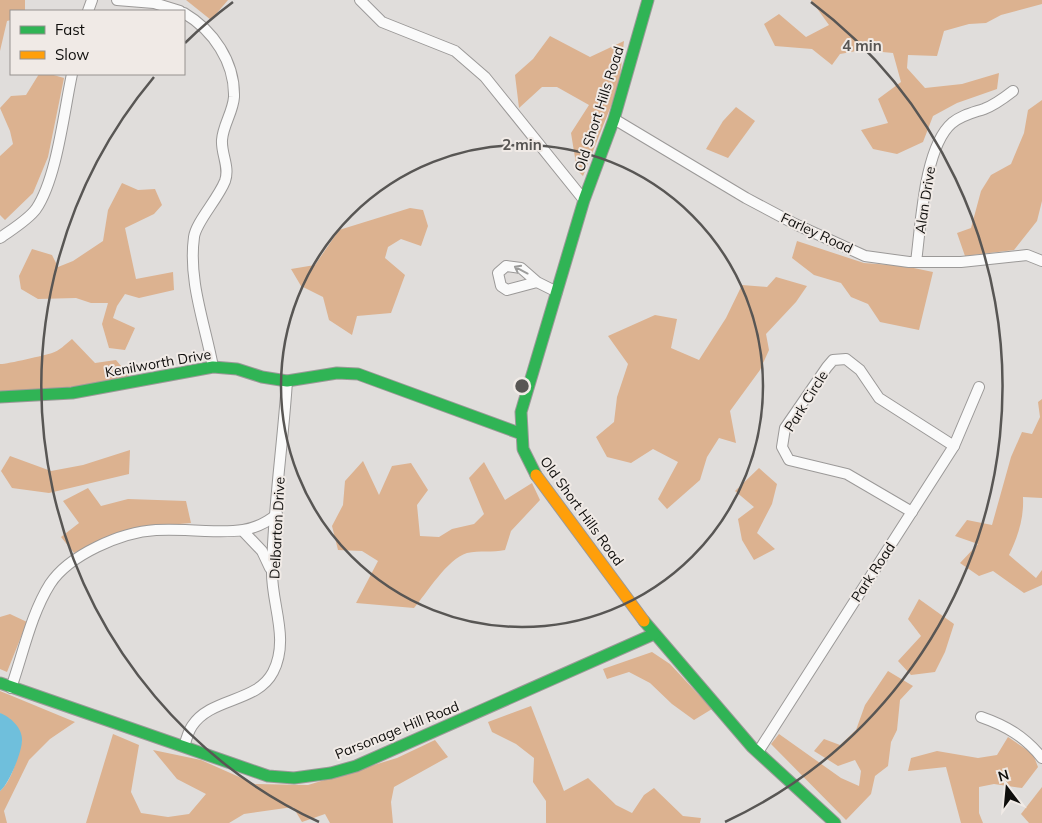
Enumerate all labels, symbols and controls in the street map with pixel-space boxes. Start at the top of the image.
legend [10,10,185,75]
text: Fast [55,20,85,39]
text: 4 min [842,36,882,55]
street label: Old Short Hills Road [570,44,628,174]
text: Slow [55,45,89,64]
text: 2 min [502,135,542,154]
street label: Alan Drive [911,165,939,235]
street label: Farley Road [778,208,856,258]
one-way arrow [513,265,528,275]
street label: Kenilworth Drive [104,345,212,381]
street label: Park Circle [780,367,832,435]
centre of rings [513,377,531,395]
street label: Old Short Hills Road [536,453,628,569]
street label: Delbarton Drive [265,477,289,579]
street label: Park Road [847,539,899,605]
street label: Parsonage Hill Road [332,697,462,763]
north arrow [982,763,1032,813]
text: N [996,765,1011,786]

